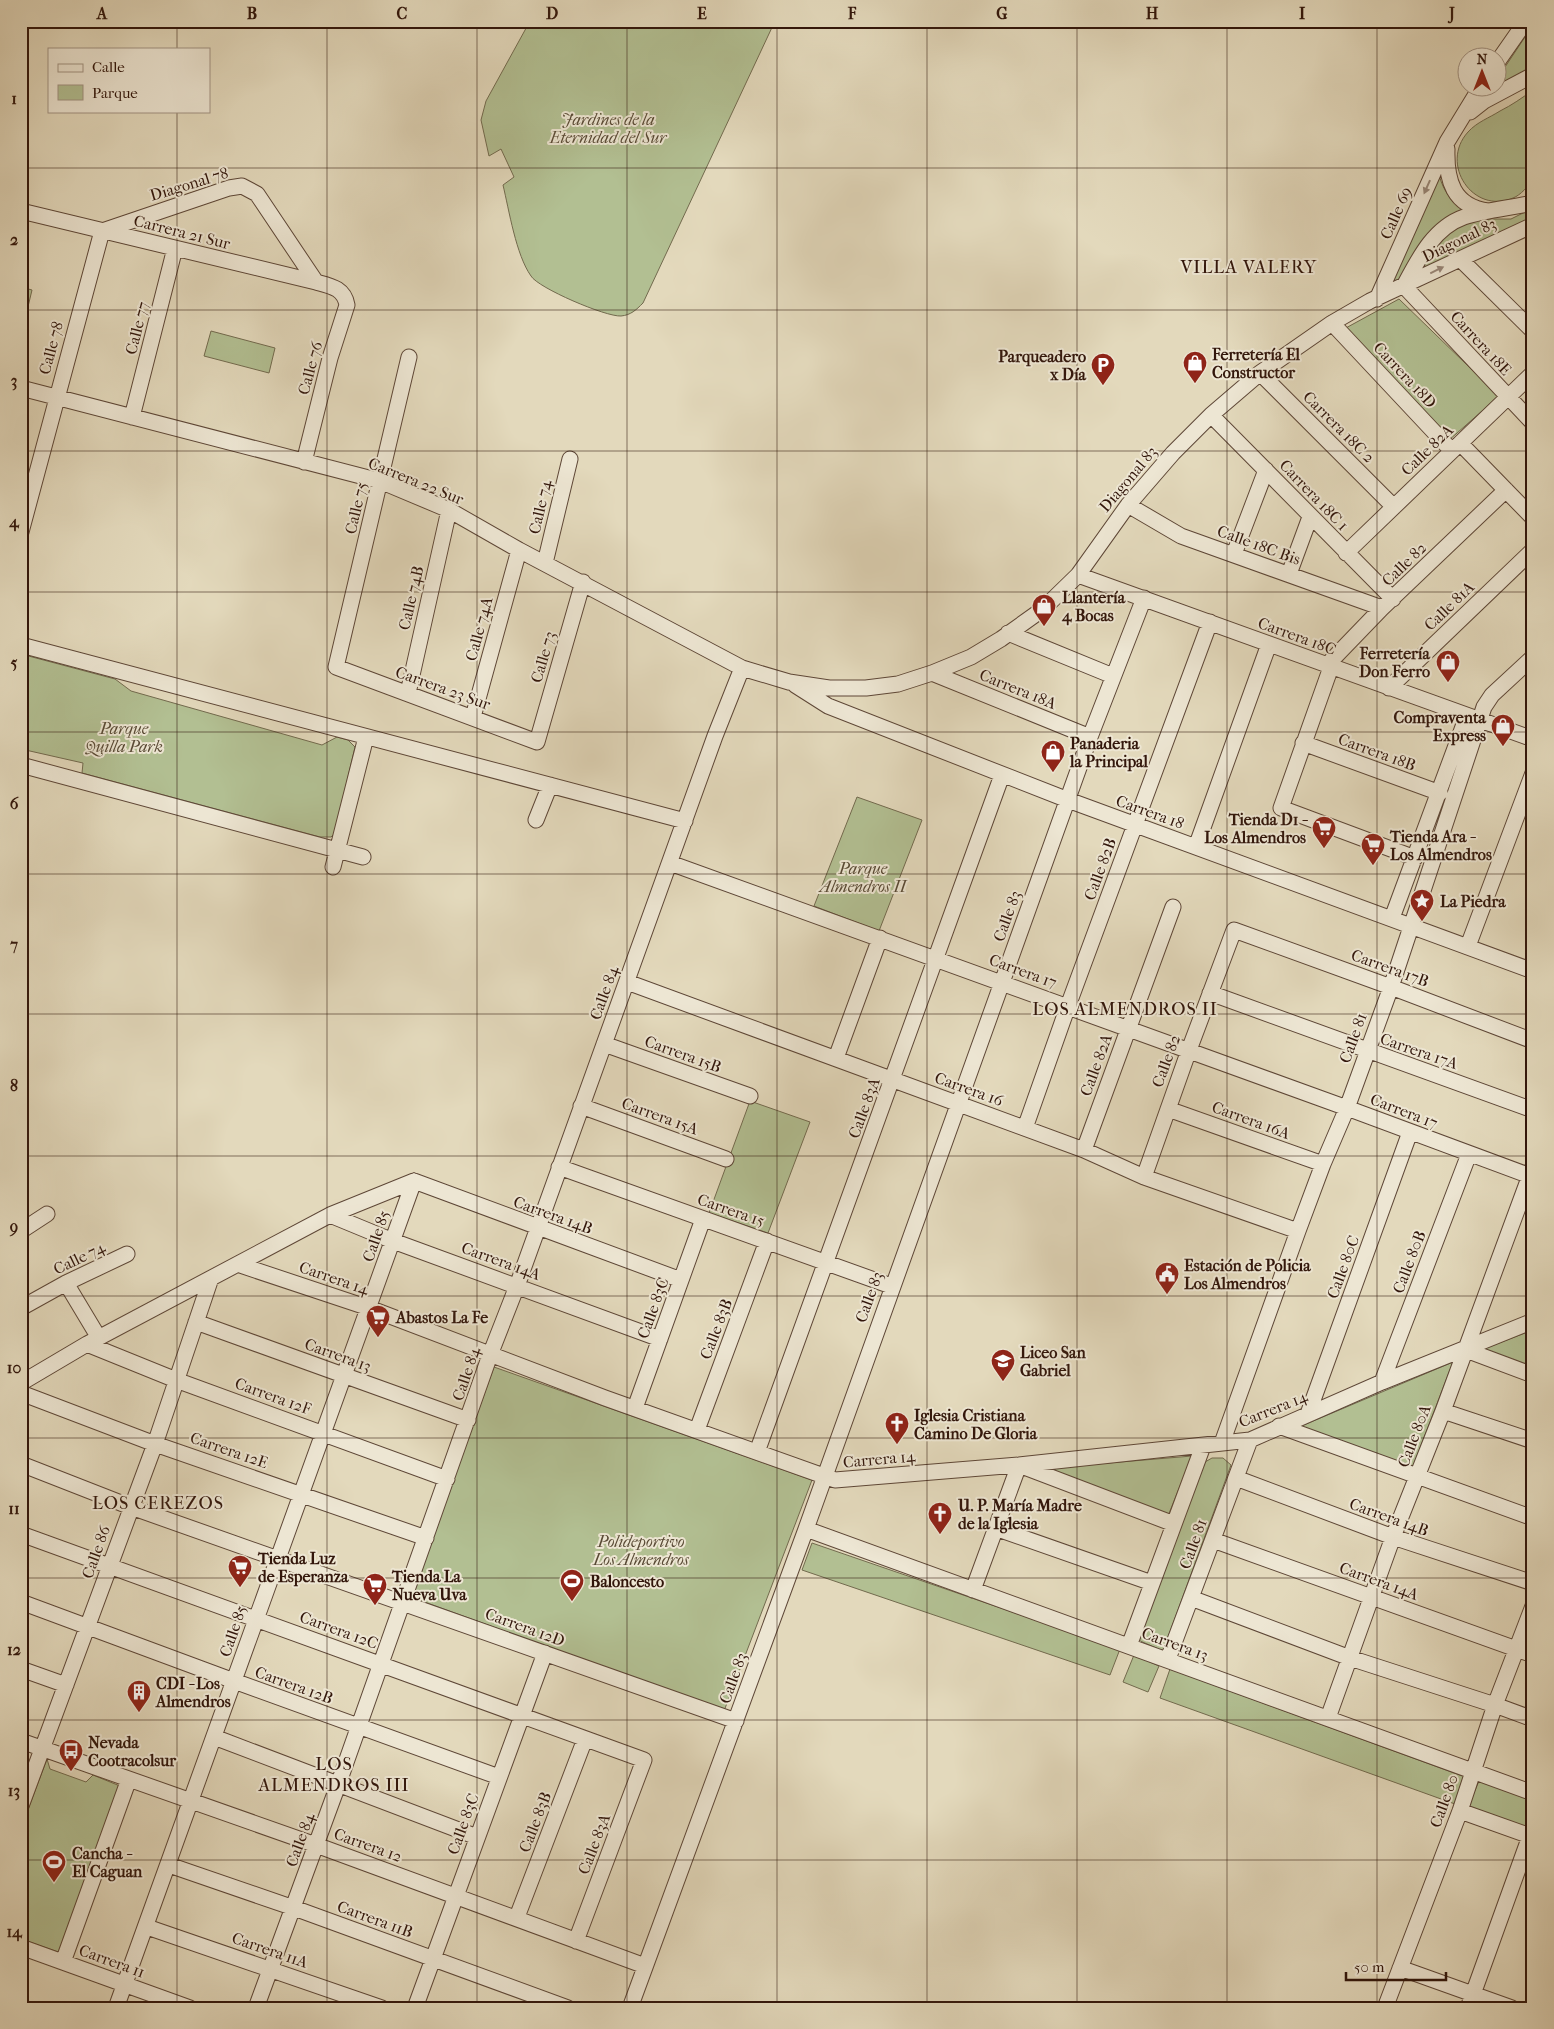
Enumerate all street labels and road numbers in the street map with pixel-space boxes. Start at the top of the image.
street label: Diagonal 78 [147,163,231,205]
street label: Calle 69 [1376,184,1416,242]
street label: Carrera 21 Sur [132,211,232,253]
street label: Diagonal 83 [1419,214,1499,266]
street label: Calle 77 [121,299,153,356]
street label: Carrera 18E [1447,307,1516,379]
street label: Calle 78 [35,319,67,377]
street label: Carrera 18D [1370,338,1440,412]
street label: Calle 76 [294,339,326,397]
street label: Carrera 18C 2 [1299,387,1379,467]
street label: Calle 82A [1397,420,1457,479]
street label: Diagonal 83 [1095,442,1161,516]
street label: Carrera 22 Sur [366,453,467,509]
street label: Carrera 18C 1 [1276,456,1352,534]
street label: Calle 74 [525,478,556,536]
street label: Calle 75 [341,480,371,536]
street label: Calle 18C Bis [1215,521,1303,569]
street label: Calle 82 [1378,538,1430,590]
street label: Calle 74B [394,564,428,632]
street label: Calle 81A [1420,577,1478,634]
street label: Calle 74A [461,594,497,663]
street label: Carrera 18C [1255,613,1339,659]
street label: Calle 73 [527,629,559,685]
street label: Carrera 23 Sur [393,662,493,714]
street label: Carrera 18A [977,665,1060,713]
street label: Carrera 18B [1336,729,1418,775]
street label: Carrera 18 [1113,791,1187,833]
street label: Calle 82B [1080,835,1120,903]
street label: Calle 83 [989,888,1025,944]
street label: Carrera 17B [1349,945,1431,991]
street label: Carrera 17 [987,950,1060,992]
street label: Calle 84 [586,963,623,1022]
street label: Calle 81 [1335,1010,1371,1066]
street label: Carrera 17A [1378,1029,1461,1073]
street label: Carrera 15B [642,1031,724,1077]
street label: Calle 82A [1076,1031,1116,1099]
street label: Calle 82 [1148,1032,1184,1090]
street label: Carrera 16 [932,1068,1006,1110]
street label: Calle 83A [844,1074,884,1141]
street label: Carrera 17 [1368,1089,1441,1133]
street label: Carrera 15A [619,1093,702,1139]
street label: Carrera 16A [1209,1097,1293,1143]
street label: Carrera 15 [695,1190,767,1230]
street label: Carrera 14B [511,1192,595,1238]
street label: Calle 85 [358,1208,394,1264]
street label: Calle 80B [1388,1228,1430,1296]
street label: Calle 80C [1323,1233,1363,1301]
street label: Calle 74 [50,1237,108,1279]
street label: Carrera 14A [459,1238,544,1284]
street label: Carrera 14 [297,1257,372,1299]
street label: Calle 83 [851,1269,887,1325]
street label: Calle 83C [633,1275,673,1341]
street label: Calle 83B [696,1296,736,1362]
street label: Carrera 13 [302,1334,374,1376]
street label: Calle 84 [448,1344,484,1403]
street label: Carrera 12F [232,1373,314,1419]
street label: Carrera 14 [1236,1386,1311,1431]
street label: Calle 80A [1393,1401,1435,1470]
street label: Carrera 12E [188,1428,271,1472]
street label: Carrera 14 [842,1446,916,1472]
street label: Carrera 14B [1347,1494,1431,1540]
street label: Calle 81 [1175,1516,1211,1572]
street label: Calle 86 [78,1523,114,1581]
street label: Carrera 14A [1337,1558,1422,1604]
street label: Calle 85 [215,1603,251,1659]
street label: Carrera 12D [483,1604,567,1650]
street label: Carrera 12C [297,1607,381,1653]
street label: Carrera 13 [1139,1623,1211,1665]
street label: Calle 83 [715,1650,751,1706]
street label: Carrera 12B [252,1662,336,1708]
street label: Calle 80 [1426,1772,1462,1830]
street label: Calle 83B [515,1789,555,1855]
street label: Calle 83C [443,1791,483,1857]
street label: Calle 84 [282,1810,319,1869]
street label: Calle 83A [574,1811,614,1877]
street label: Carrera 12 [331,1824,405,1866]
street label: Carrera 11B [335,1897,415,1941]
street label: Carrera 11A [230,1928,311,1972]
street label: Carrera 11 [76,1940,148,1982]

